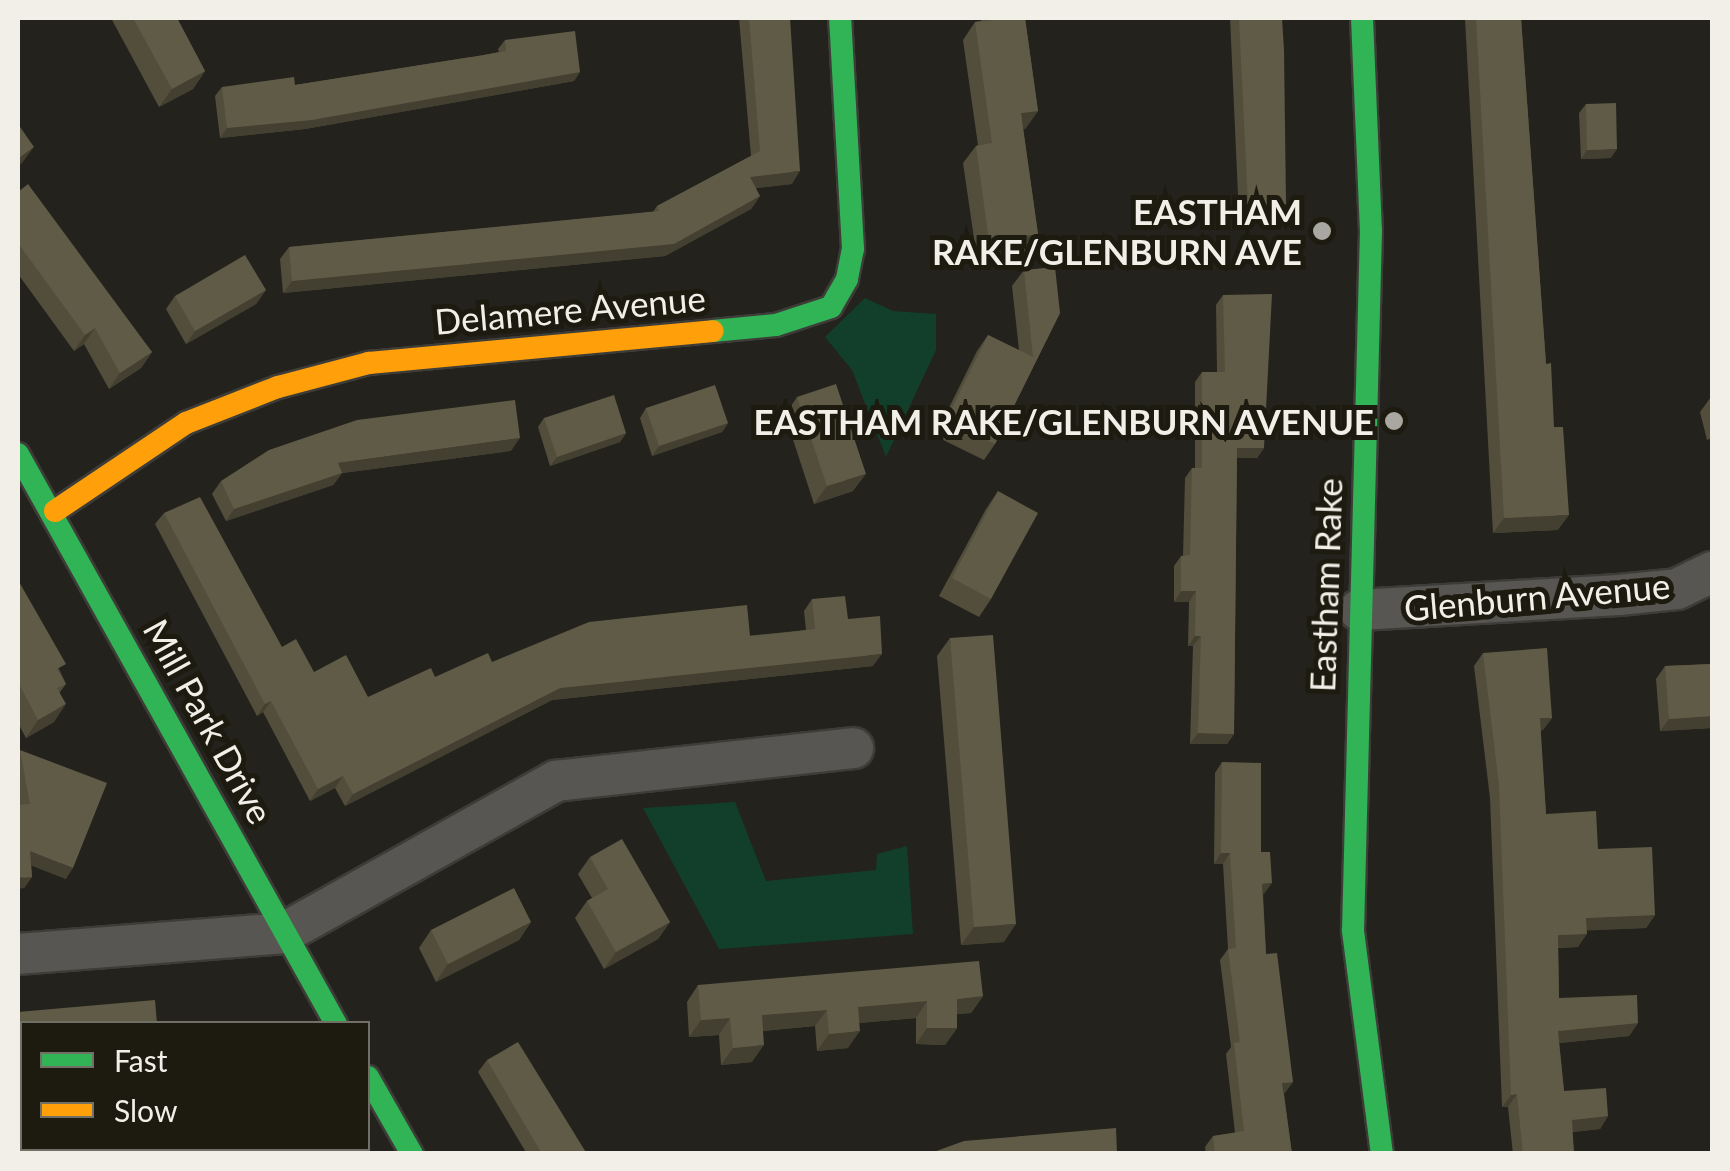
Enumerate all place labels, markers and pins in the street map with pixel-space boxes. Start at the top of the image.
place label: EASTHAM RAKE/GLENBURN AVE [931,190,1302,272]
marker: EASTHAM RAKE/GLENBURN AVE [1311,220,1333,242]
place label: EASTHAM RAKE/GLENBURN AVENUE [752,400,1374,442]
marker: EASTHAM RAKE/GLENBURN AVENUE [1383,410,1405,432]

